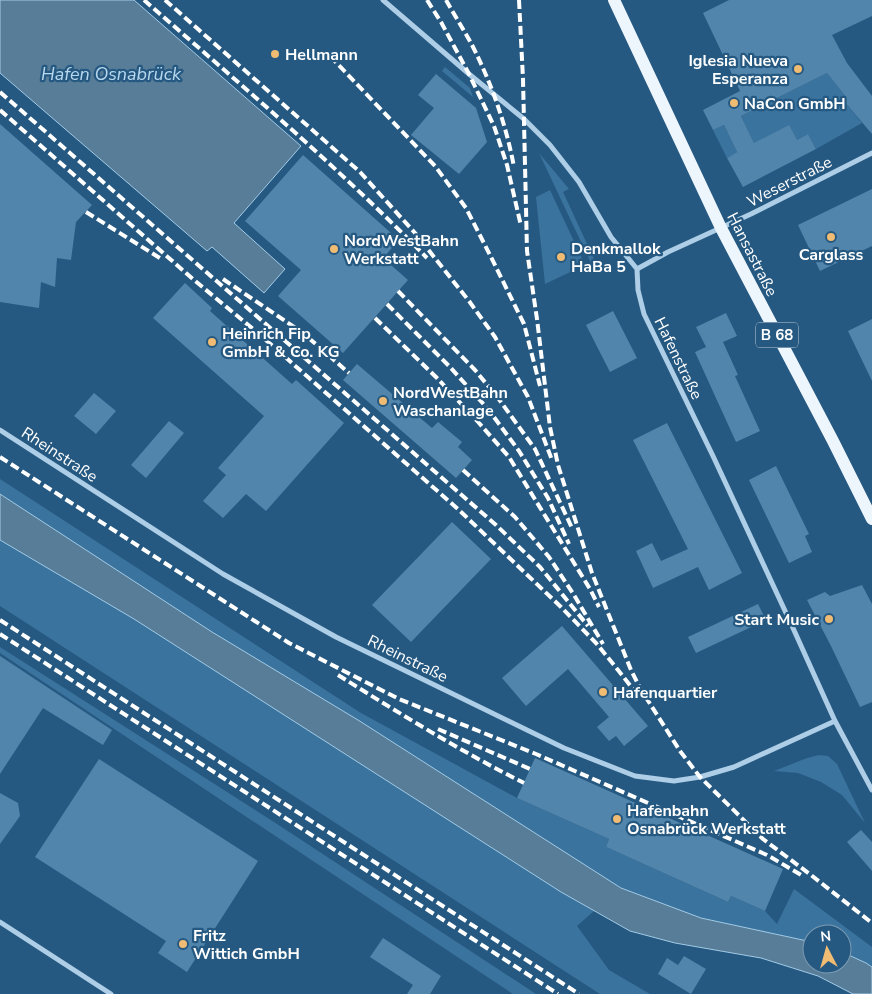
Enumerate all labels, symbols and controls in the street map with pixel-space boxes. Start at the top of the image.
place label: Hellmann [285,44,358,66]
marker: Hellmann [269,48,281,60]
place label: Iglesia Nueva Esperanza [688,50,788,90]
water label: Hafen Osnabrück [41,62,182,86]
marker: Iglesia Nueva Esperanza [792,63,804,75]
place label: NaCon GmbH [744,93,846,115]
marker: NaCon GmbH [728,97,740,109]
street label: Weserstraße [743,151,836,213]
street label: Hansastraße [722,209,783,300]
place label: NordWestBahn Werkstatt [344,230,459,270]
marker: Carglass [825,231,837,243]
place label: Denkmallok HaBa 5 [571,238,661,278]
marker: NordWestBahn Werkstatt [328,243,340,255]
place label: Carglass [799,244,863,266]
marker: Denkmallok HaBa 5 [555,251,567,263]
street label: Hafenstraße [649,314,708,403]
road number: B 68 [756,322,798,348]
place label: Heinrich Fip GmbH & Co. KG [222,323,340,363]
marker: Heinrich Fip GmbH & Co. KG [206,336,218,348]
place label: NordWestBahn Waschanlage [393,382,508,422]
marker: NordWestBahn Waschanlage [377,395,389,407]
street label: Rheinstraße [17,422,102,488]
place label: Start Music [734,609,819,631]
marker: Start Music [823,613,835,625]
street label: Rheinstraße [364,630,451,688]
place label: Hafenquartier [613,682,718,704]
marker: Hafenquartier [597,686,609,698]
place label: Hafenbahn Osnabrück Werkstatt [627,800,787,840]
marker: Hafenbahn Osnabrück Werkstatt [611,813,623,825]
north arrow [802,924,852,974]
place label: Fritz Wittich GmbH [193,925,300,965]
text: N [819,927,832,947]
marker: Fritz Wittich GmbH [177,938,189,950]

